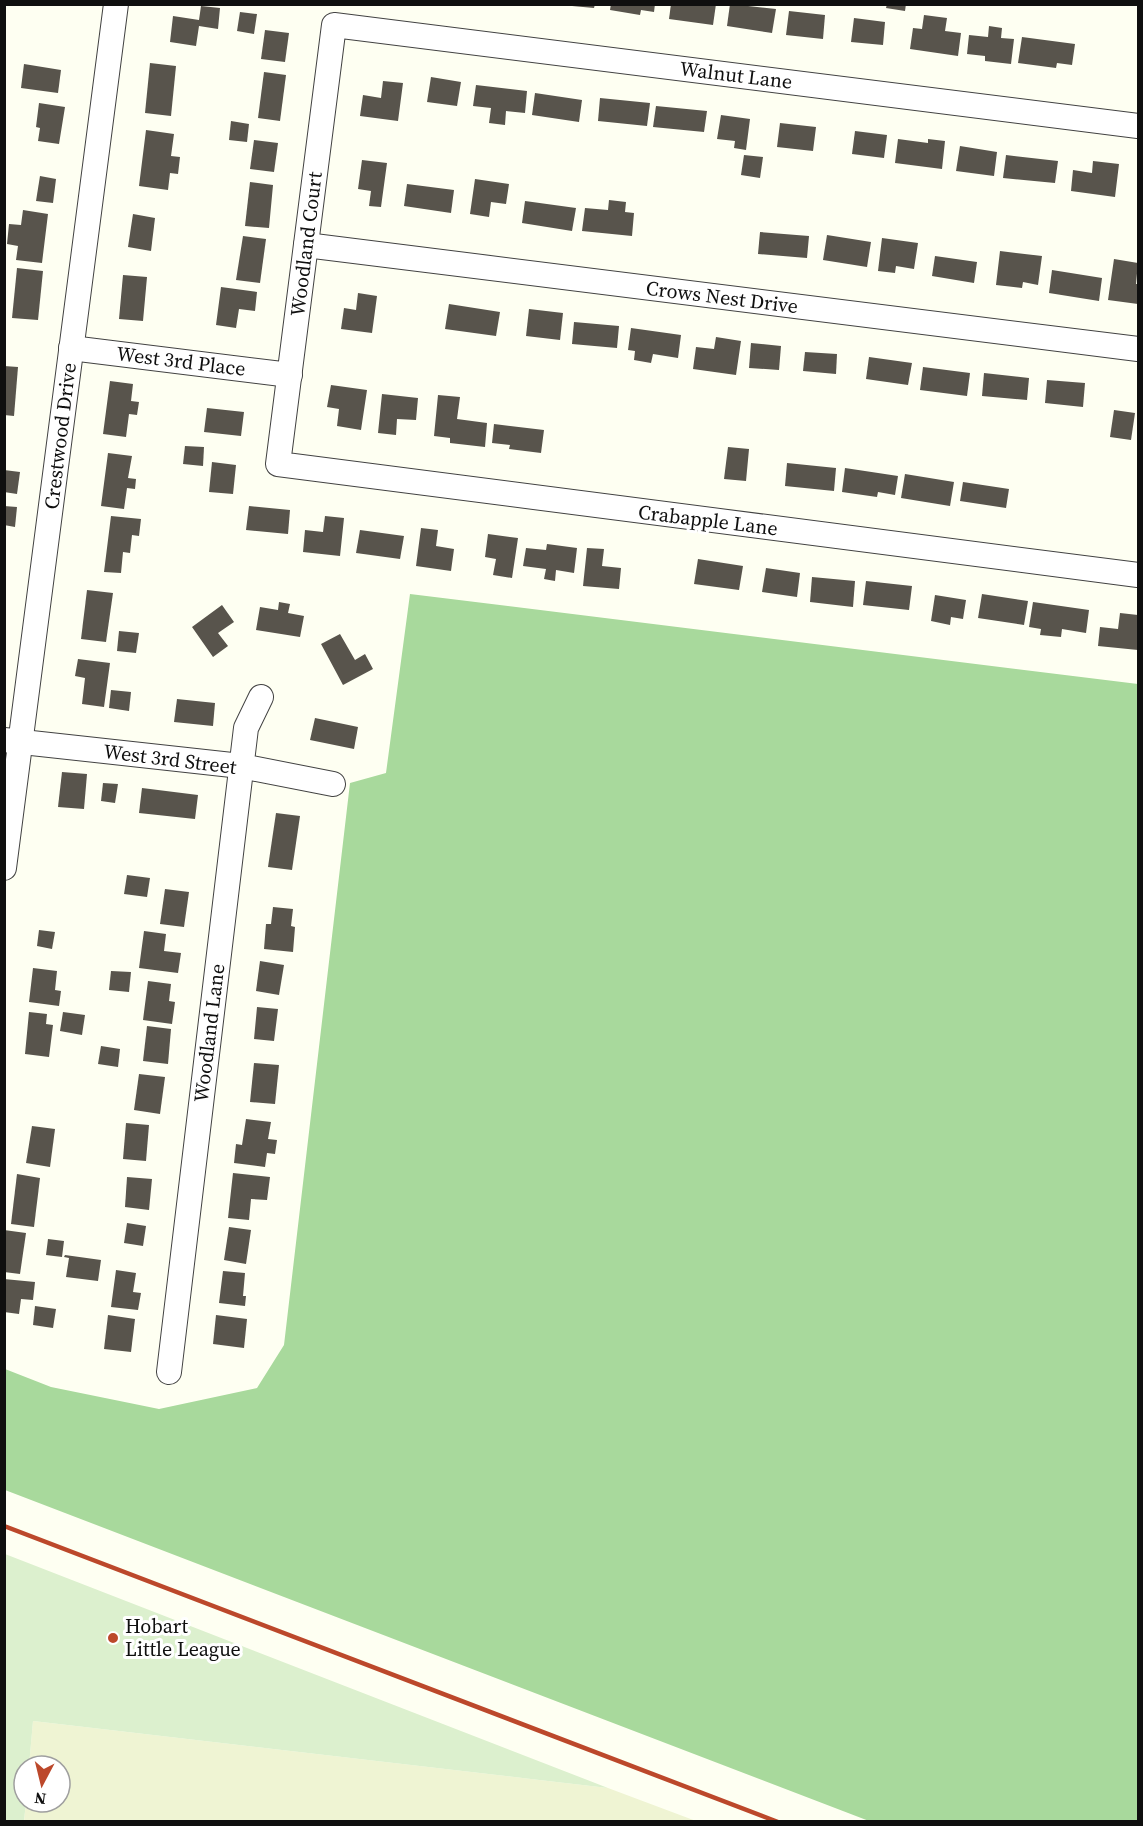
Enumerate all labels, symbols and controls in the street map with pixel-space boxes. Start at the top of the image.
street label: Walnut Lane [678,54,794,96]
street label: Woodland Court [283,170,329,318]
street label: Crows Nest Drive [644,274,800,320]
street label: West 3rd Place [115,339,247,383]
street label: Crestwood Drive [37,361,83,511]
street label: Crabapple Lane [637,498,779,542]
street label: West 3rd Street [102,737,239,781]
street label: Woodland Lane [187,962,231,1104]
place label: Hobart Little League [125,1612,241,1663]
marker: Hobart Little League [106,1631,120,1645]
north arrow [12,1754,72,1814]
text: N [33,1787,47,1811]

